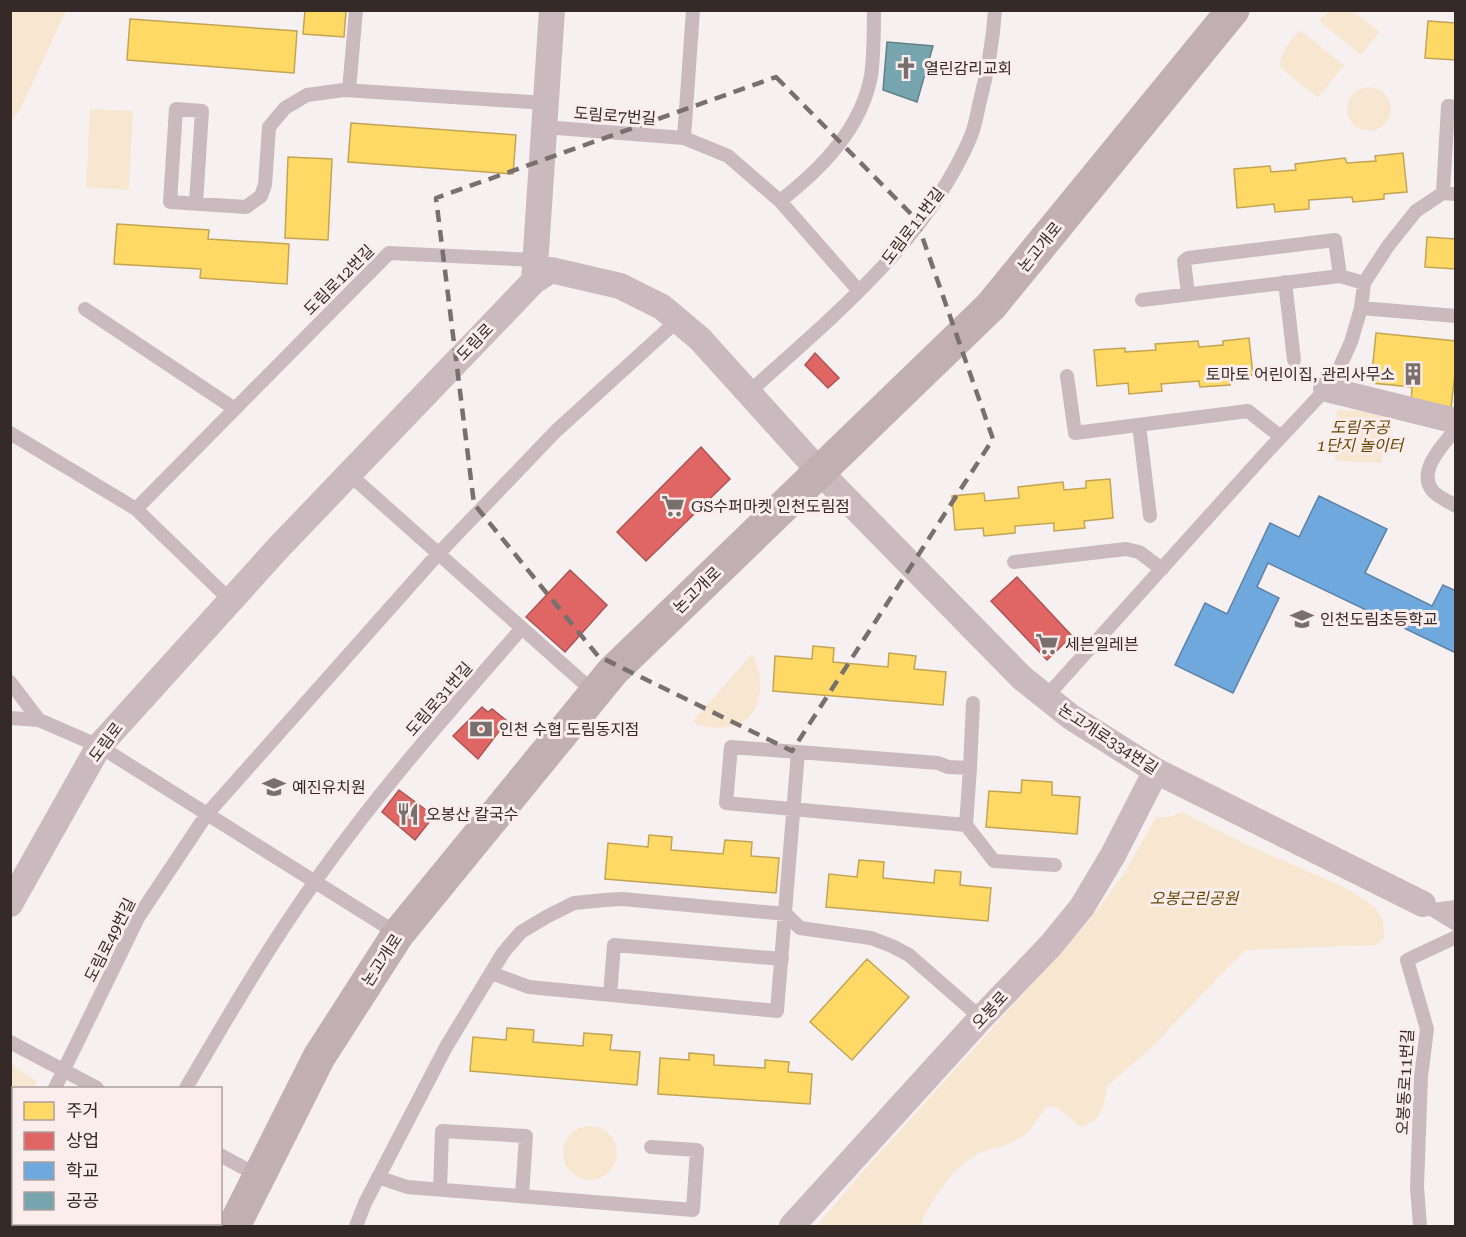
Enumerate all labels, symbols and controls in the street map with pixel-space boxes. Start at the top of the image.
church icon: 열린감리교회 [893,55,919,81]
place label: 열린감리교회 [924,59,1012,78]
street label: 도림로7번길 [573,104,657,128]
street label: 도림로11번길 [878,184,948,268]
street label: 논고개로 [1014,218,1066,276]
street label: 도림로12번길 [300,241,378,319]
street label: 도림로 [453,319,497,364]
building icon: 토마토 어린이집, 관리사무소 [1400,361,1426,387]
place label: 토마토 어린이집, 관리사무소 [1206,365,1395,384]
park label: 도림주공 1단지 놀이터 [1317,418,1406,455]
supermarket icon: GS수퍼마켓 인천도림점 [660,493,686,519]
place label: GS수퍼마켓 인천도림점 [691,497,850,516]
street label: 논고개로 [669,563,725,617]
school or university icon: 인천도림초등학교 [1289,606,1315,632]
place label: 인천도림초등학교 [1320,610,1438,629]
supermarket icon: 세븐일레븐 [1034,631,1060,657]
place label: 세븐일레븐 [1065,635,1139,654]
street label: 도림로31번길 [402,658,476,740]
street label: 논고개로334번길 [1055,700,1161,778]
bank icon: 인천 수협 도림동지점 [468,716,494,742]
street label: 도림로 [85,718,127,765]
place label: 인천 수협 도림동지점 [499,720,640,739]
school or university icon: 예진유치원 [261,774,287,800]
place label: 예진유치원 [292,778,366,797]
restaurant icon: 오봉산 칼국수 [395,801,421,827]
place label: 오봉산 칼국수 [426,805,518,824]
park label: 오봉근린공원 [1150,889,1239,908]
street label: 도림로49번길 [81,895,139,985]
street label: 논고개로 [358,930,406,990]
street label: 오봉로 [968,987,1012,1033]
street label: 오봉동로11번길 [1393,1028,1417,1136]
legend [12,1087,222,1225]
text: 주거 [66,1100,99,1121]
text: 상업 [66,1130,99,1151]
text: 학교 [66,1160,99,1181]
text: 공공 [66,1190,99,1211]

